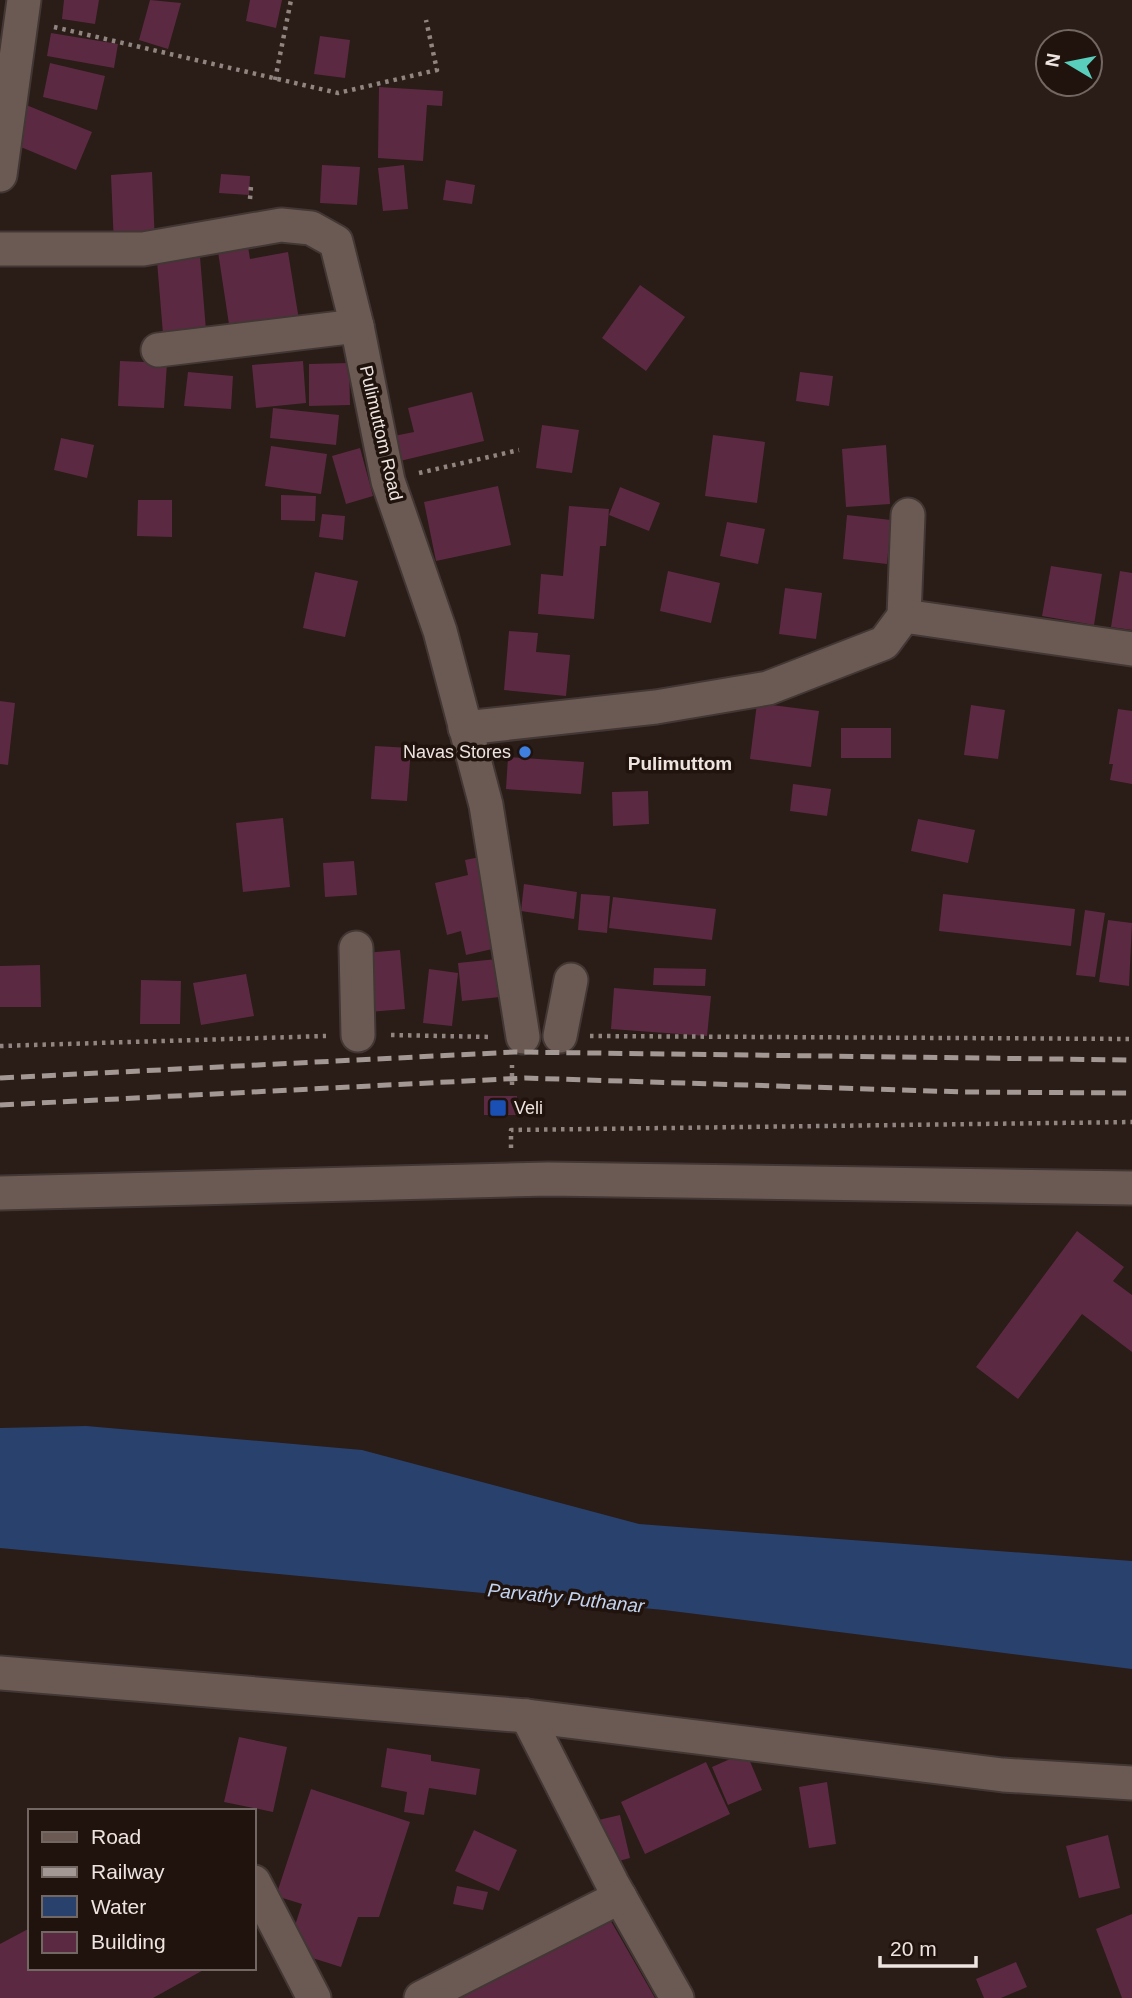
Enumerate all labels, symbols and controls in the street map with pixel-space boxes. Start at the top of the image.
north arrow [1034,28,1104,98]
text: N [1041,52,1064,69]
street label: Pulimuttom Road [356,363,406,503]
place label: Navas Stores [403,742,511,762]
marker: Navas Stores [517,744,533,760]
district label: Pulimuttom [628,753,732,774]
marker: Veli [488,1098,508,1118]
place label: Veli [514,1098,543,1118]
water label: Parvathy Puthanar [487,1579,646,1617]
legend [28,1809,256,1970]
text: Road [91,1825,141,1848]
text: Railway [91,1860,165,1883]
text: Water [91,1895,146,1918]
scale bar [880,1924,976,1968]
text: Building [91,1930,166,1953]
text: 20 m [890,1937,937,1960]

